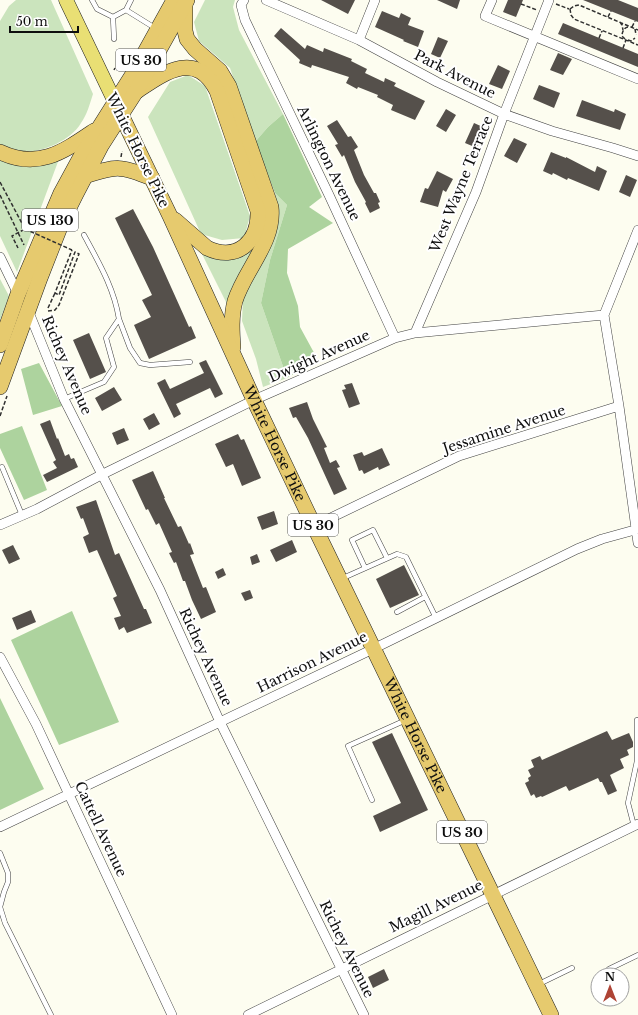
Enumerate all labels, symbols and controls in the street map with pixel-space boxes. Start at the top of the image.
scale bar [10,8,78,34]
text: 50 m [16,14,48,29]
street label: Park Avenue [411,46,499,102]
road number: US 30 [116,49,166,71]
street label: White Horse Pike [102,89,174,210]
street label: Arlington Avenue [293,102,365,223]
street label: West Wayne Terrace [425,113,497,256]
road number: US 130 [22,209,78,231]
street label: Richey Avenue [38,313,96,417]
street label: Dwight Avenue [265,326,373,386]
street label: White Horse Pike [239,382,310,504]
street label: Jessamine Avenue [439,401,568,458]
road number: US 30 [288,514,338,536]
street label: Richey Avenue [175,605,237,709]
street label: Harrison Avenue [254,627,370,697]
street label: White Horse Pike [379,674,451,796]
street label: Cattell Avenue [71,778,131,880]
road number: US 30 [437,821,487,843]
street label: Magill Avenue [386,876,486,936]
street label: Richey Avenue [316,897,378,1001]
north arrow [590,967,630,1007]
text: N [605,970,616,984]

